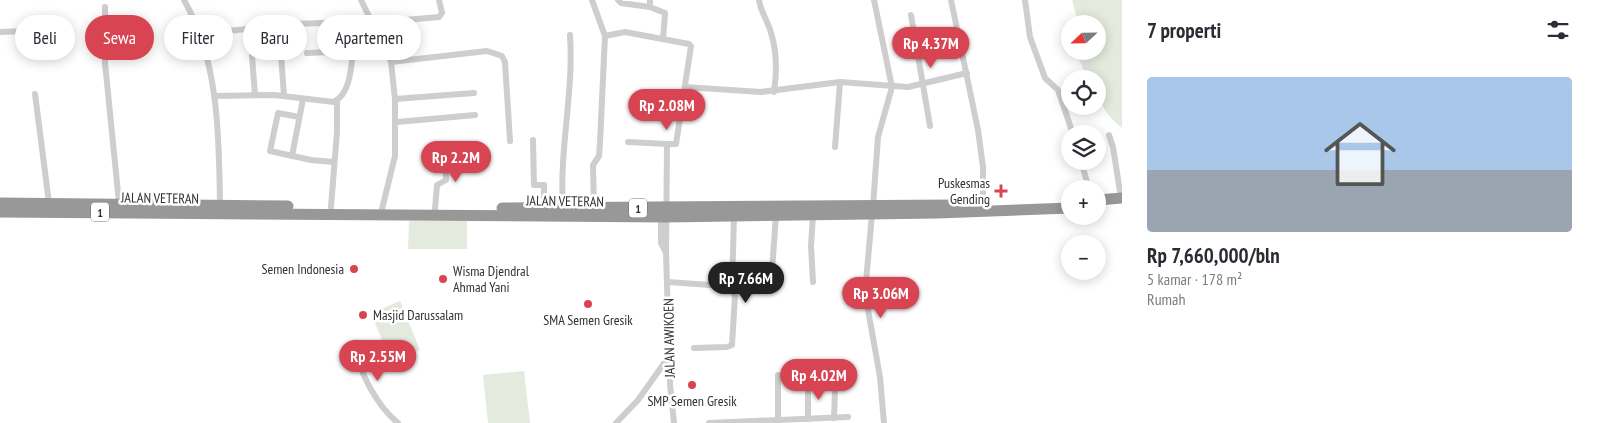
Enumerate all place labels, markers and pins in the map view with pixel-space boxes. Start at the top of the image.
pin: Rp 4.37M [879,27,983,69]
pin: Rp 2.08M [615,88,719,131]
pin: Rp 2.2M [410,140,502,183]
place label: Puskesmas Gending [938,174,990,208]
marker: Puskesmas Gending [994,184,1008,198]
place label: Semen Indonesia [261,260,344,278]
place label: Wisma Djendral Ahmad Yani [453,262,530,296]
pin: Rp 7.66M [694,262,798,304]
marker: Semen Indonesia [348,263,360,275]
marker: Wisma Djendral Ahmad Yani [437,273,449,285]
pin: Rp 3.06M [829,276,933,319]
marker: SMA Semen Gresik [582,298,594,310]
place label: Masjid Darussalam [373,306,463,324]
marker: Masjid Darussalam [357,309,369,321]
place label: SMA Semen Gresik [543,311,633,329]
pin: Rp 2.55M [326,340,430,382]
pin: Rp 4.02M [767,358,871,401]
marker: SMP Semen Gresik [686,379,698,391]
place label: SMP Semen Gresik [647,392,737,410]

